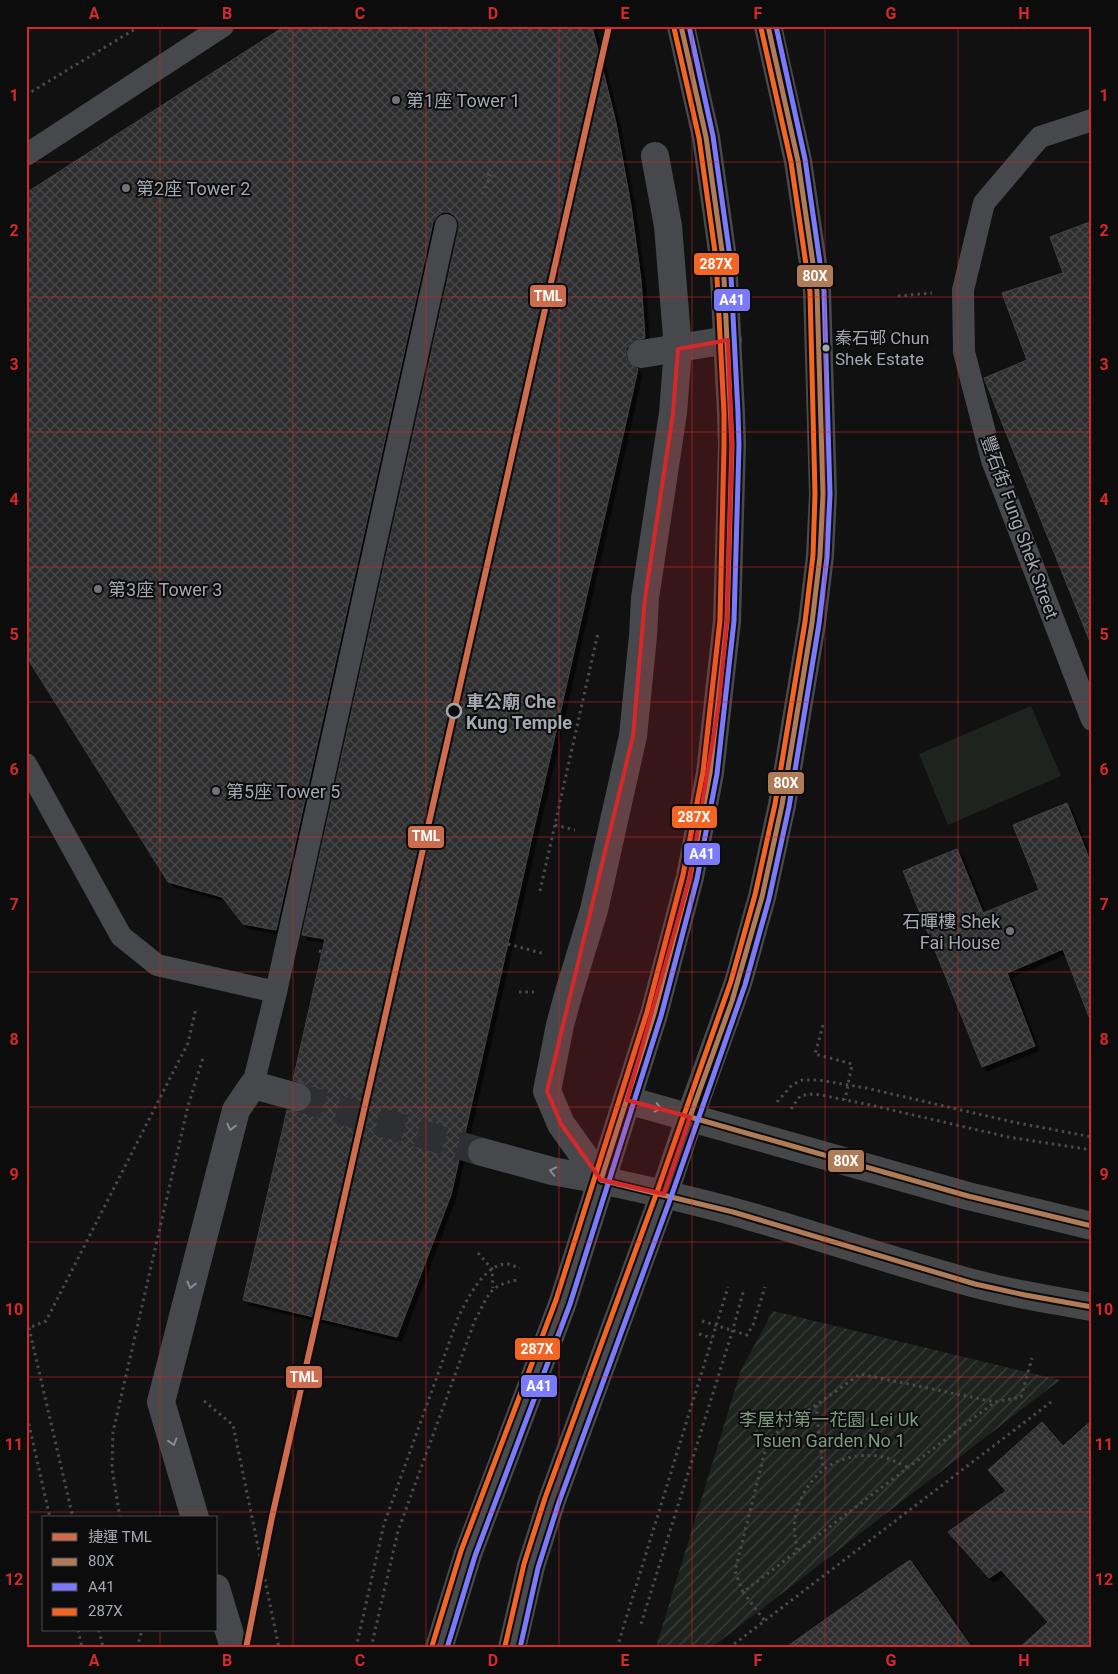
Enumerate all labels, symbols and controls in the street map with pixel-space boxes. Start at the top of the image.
text: A [89,4,100,23]
text: B [222,4,232,23]
text: C [355,4,365,23]
text: D [488,4,498,23]
text: E [621,4,630,23]
text: F [754,4,763,23]
text: G [886,4,897,23]
text: H [1018,4,1030,23]
text: 1 [9,86,19,105]
text: 1 [1099,86,1109,105]
place label: 第1座 Tower 1 [406,90,520,111]
marker: 第1座 Tower 1 [390,94,402,106]
place label: 第2座 Tower 2 [136,178,250,199]
marker: 第2座 Tower 2 [120,182,132,194]
text: 2 [9,221,19,240]
text: 2 [1099,221,1109,240]
line badge: 287X [693,252,740,276]
text: 287X [700,256,733,272]
line badge: 80X [796,264,834,288]
text: 80X [803,268,828,284]
line badge: TML [529,284,567,308]
text: TML [534,288,563,304]
line badge: A41 [713,288,751,312]
text: A41 [719,292,745,308]
place label: 秦石邨 Chun Shek Estate [835,328,929,369]
marker: 秦石邨 Chun Shek Estate [821,343,831,353]
text: 3 [9,355,19,374]
text: 3 [1099,355,1109,374]
street label: 豐石街 Fung Shek Street [977,432,1063,622]
text: 4 [9,490,19,509]
text: 4 [1099,490,1109,509]
place label: 第3座 Tower 3 [108,579,222,600]
marker: 第3座 Tower 3 [92,583,104,595]
text: 5 [9,625,19,644]
text: 5 [1099,625,1109,644]
place label: 車公廟 Che Kung Temple [466,691,572,733]
marker: 車公廟 Che Kung Temple [446,703,462,719]
text: 6 [9,760,19,779]
text: 6 [1099,760,1109,779]
line badge: 80X [767,771,805,795]
text: 80X [774,775,799,791]
place label: 第5座 Tower 5 [226,781,340,802]
marker: 第5座 Tower 5 [210,785,222,797]
line badge: 287X [671,805,718,829]
text: 287X [678,809,711,825]
line badge: TML [407,825,445,849]
text: TML [412,828,441,844]
line badge: A41 [683,842,721,866]
text: A41 [689,846,715,862]
text: 7 [9,895,19,914]
text: 7 [1099,895,1109,914]
place label: 石暉樓 Shek Fai House [902,911,1001,953]
marker: 石暉樓 Shek Fai House [1004,925,1016,937]
text: 8 [9,1030,19,1049]
text: 8 [1099,1030,1109,1049]
one-way arrow [654,1103,662,1113]
one-way arrow [227,1123,237,1131]
line badge: 80X [827,1149,865,1173]
text: 80X [834,1153,859,1169]
text: 9 [9,1165,19,1184]
text: 9 [1099,1165,1109,1184]
one-way arrow [549,1166,558,1177]
one-way arrow [186,1280,197,1289]
text: 10 [5,1300,23,1319]
text: 10 [1095,1300,1113,1319]
line badge: 287X [514,1337,561,1361]
text: 287X [521,1341,554,1357]
line badge: TML [285,1365,323,1389]
text: TML [290,1369,319,1385]
line badge: A41 [520,1374,558,1398]
text: A41 [526,1378,552,1394]
park label: 李屋村第一花園 Lei Uk Tsuen Garden No 1 [739,1409,920,1451]
text: 11 [5,1435,23,1454]
text: 11 [1095,1435,1113,1454]
one-way arrow [167,1437,177,1445]
legend [42,1516,218,1632]
text: 捷運 TML [88,1528,152,1546]
text: 80X [88,1552,115,1570]
text: 12 [5,1570,23,1589]
text: 12 [1095,1570,1113,1589]
text: A41 [88,1578,115,1596]
text: 287X [88,1602,123,1620]
text: A [89,1651,100,1670]
text: B [222,1651,232,1670]
text: C [355,1651,365,1670]
text: D [488,1651,498,1670]
text: E [621,1651,630,1670]
text: F [754,1651,763,1670]
text: G [886,1651,897,1670]
text: H [1018,1651,1030,1670]

